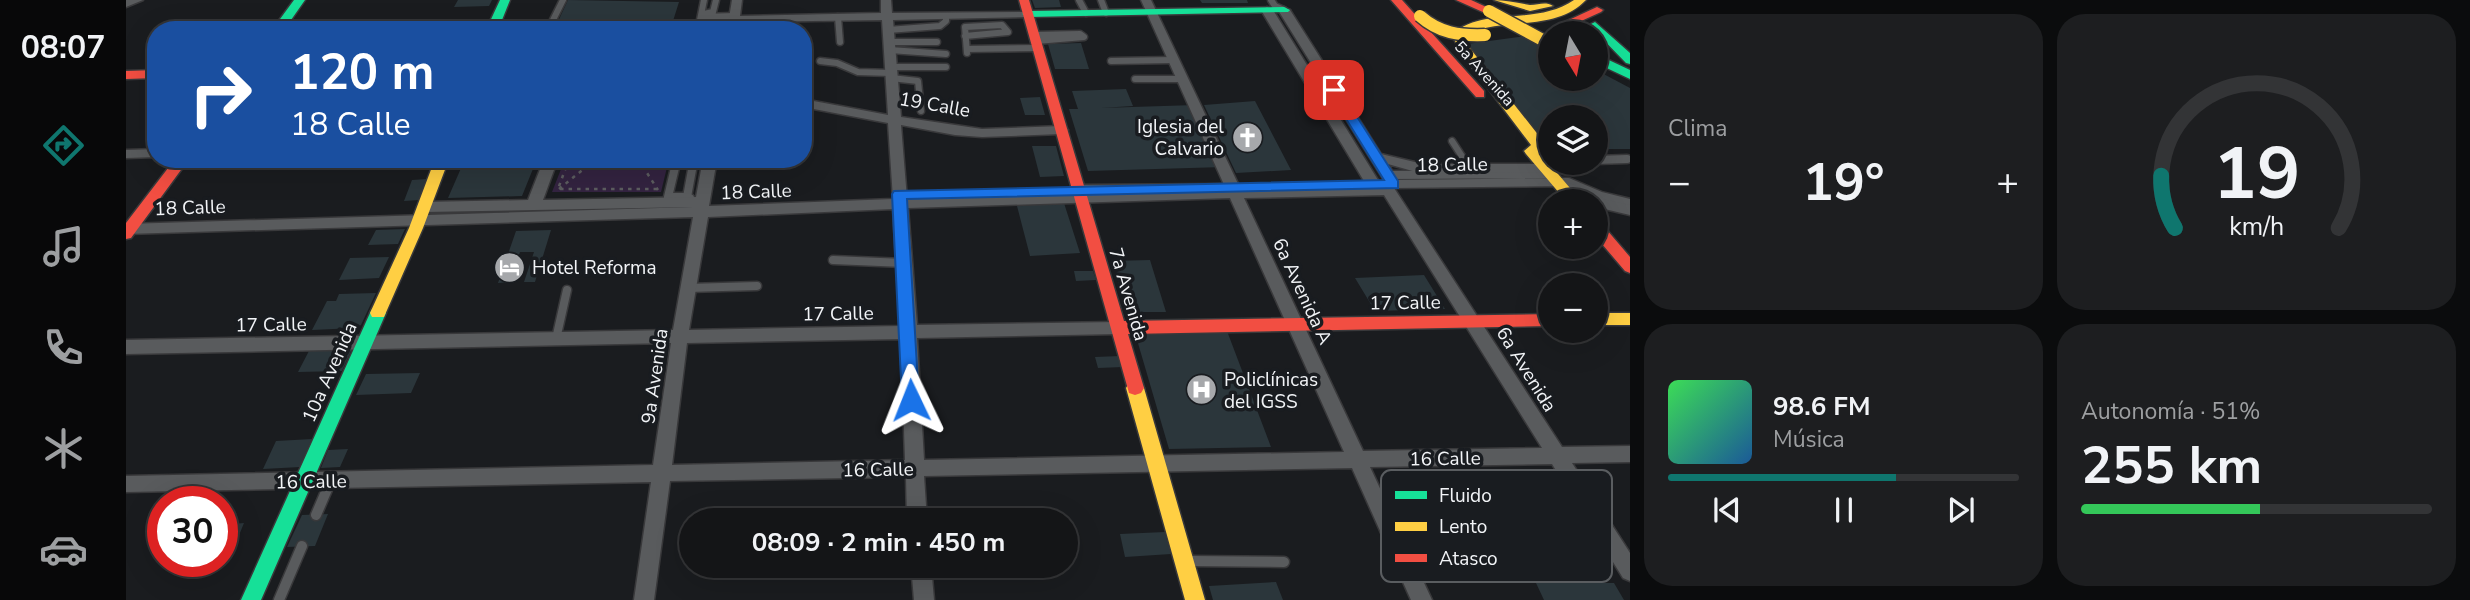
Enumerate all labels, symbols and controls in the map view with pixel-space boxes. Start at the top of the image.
north arrow [1538,21,1608,91]
map controls [1538,21,1608,343]
text: 08:07 [21,26,105,69]
street label: 5a Avenida [1449,36,1519,111]
text: 120 m [290,39,434,106]
icon: right [175,49,266,140]
pin [1304,60,1364,120]
icon: arrive [1315,71,1353,109]
street label: 19 Calle [897,86,972,124]
text: 18 Calle [290,103,410,146]
button: layers [1538,105,1608,175]
text: Clima [1668,113,1728,144]
place label: Iglesia del Calvario [1137,114,1224,162]
church icon: Iglesia del Calvario [1230,120,1264,154]
icon: directions [39,121,88,170]
text: 19 [2213,124,2300,224]
text: 19° [1802,147,1885,218]
street label: 18 Calle [1416,151,1488,179]
text: − [1668,157,1691,208]
text: + [1996,157,2019,208]
street label: 18 Calle [720,178,792,206]
button: + [1538,189,1608,259]
street label: 18 Calle [154,194,226,222]
text: km/h [2229,210,2284,244]
icon: music [39,222,88,271]
street label: 6a Avenida A [1266,234,1338,349]
street label: 7a Avenida [1102,245,1154,344]
hotel icon: Hotel Reforma [492,250,526,284]
place label: Hotel Reforma [532,255,656,281]
button: − [1538,273,1608,343]
street label: 17 Calle [1369,289,1441,317]
street label: 17 Calle [802,300,874,328]
street label: 17 Calle [235,311,307,339]
street label: 10a Avenida [296,318,364,427]
street label: 6a Avenida [1490,322,1563,417]
icon: phone [39,323,88,372]
street label: 9a Avenida [635,327,675,425]
position arrow [874,363,948,437]
place label: Policlínicas del IGSS [1224,367,1318,415]
hospital icon: Policlínicas del IGSS [1184,373,1218,407]
text: 98.6 FM [1773,389,1870,424]
text: Autonomía · 51% [2081,396,2261,427]
icon: climate [39,424,88,473]
text: Música [1773,424,1845,455]
text: 255 km [2081,430,2262,501]
street label: 16 Calle [1409,445,1481,473]
street label: 16 Calle [842,456,914,484]
street label: 16 Calle [275,468,347,496]
legend [1381,470,1612,582]
text: Fluido [1439,483,1492,509]
speed limit sign: 30 [147,486,238,577]
icon: previous [1708,491,1746,529]
icon: pause [1825,491,1863,529]
icon: next [1942,491,1980,529]
text: Lento [1439,514,1487,540]
icon: car [39,525,88,574]
text: 08:09 · 2 min · 450 m [752,525,1005,560]
text: Atasco [1439,546,1498,572]

